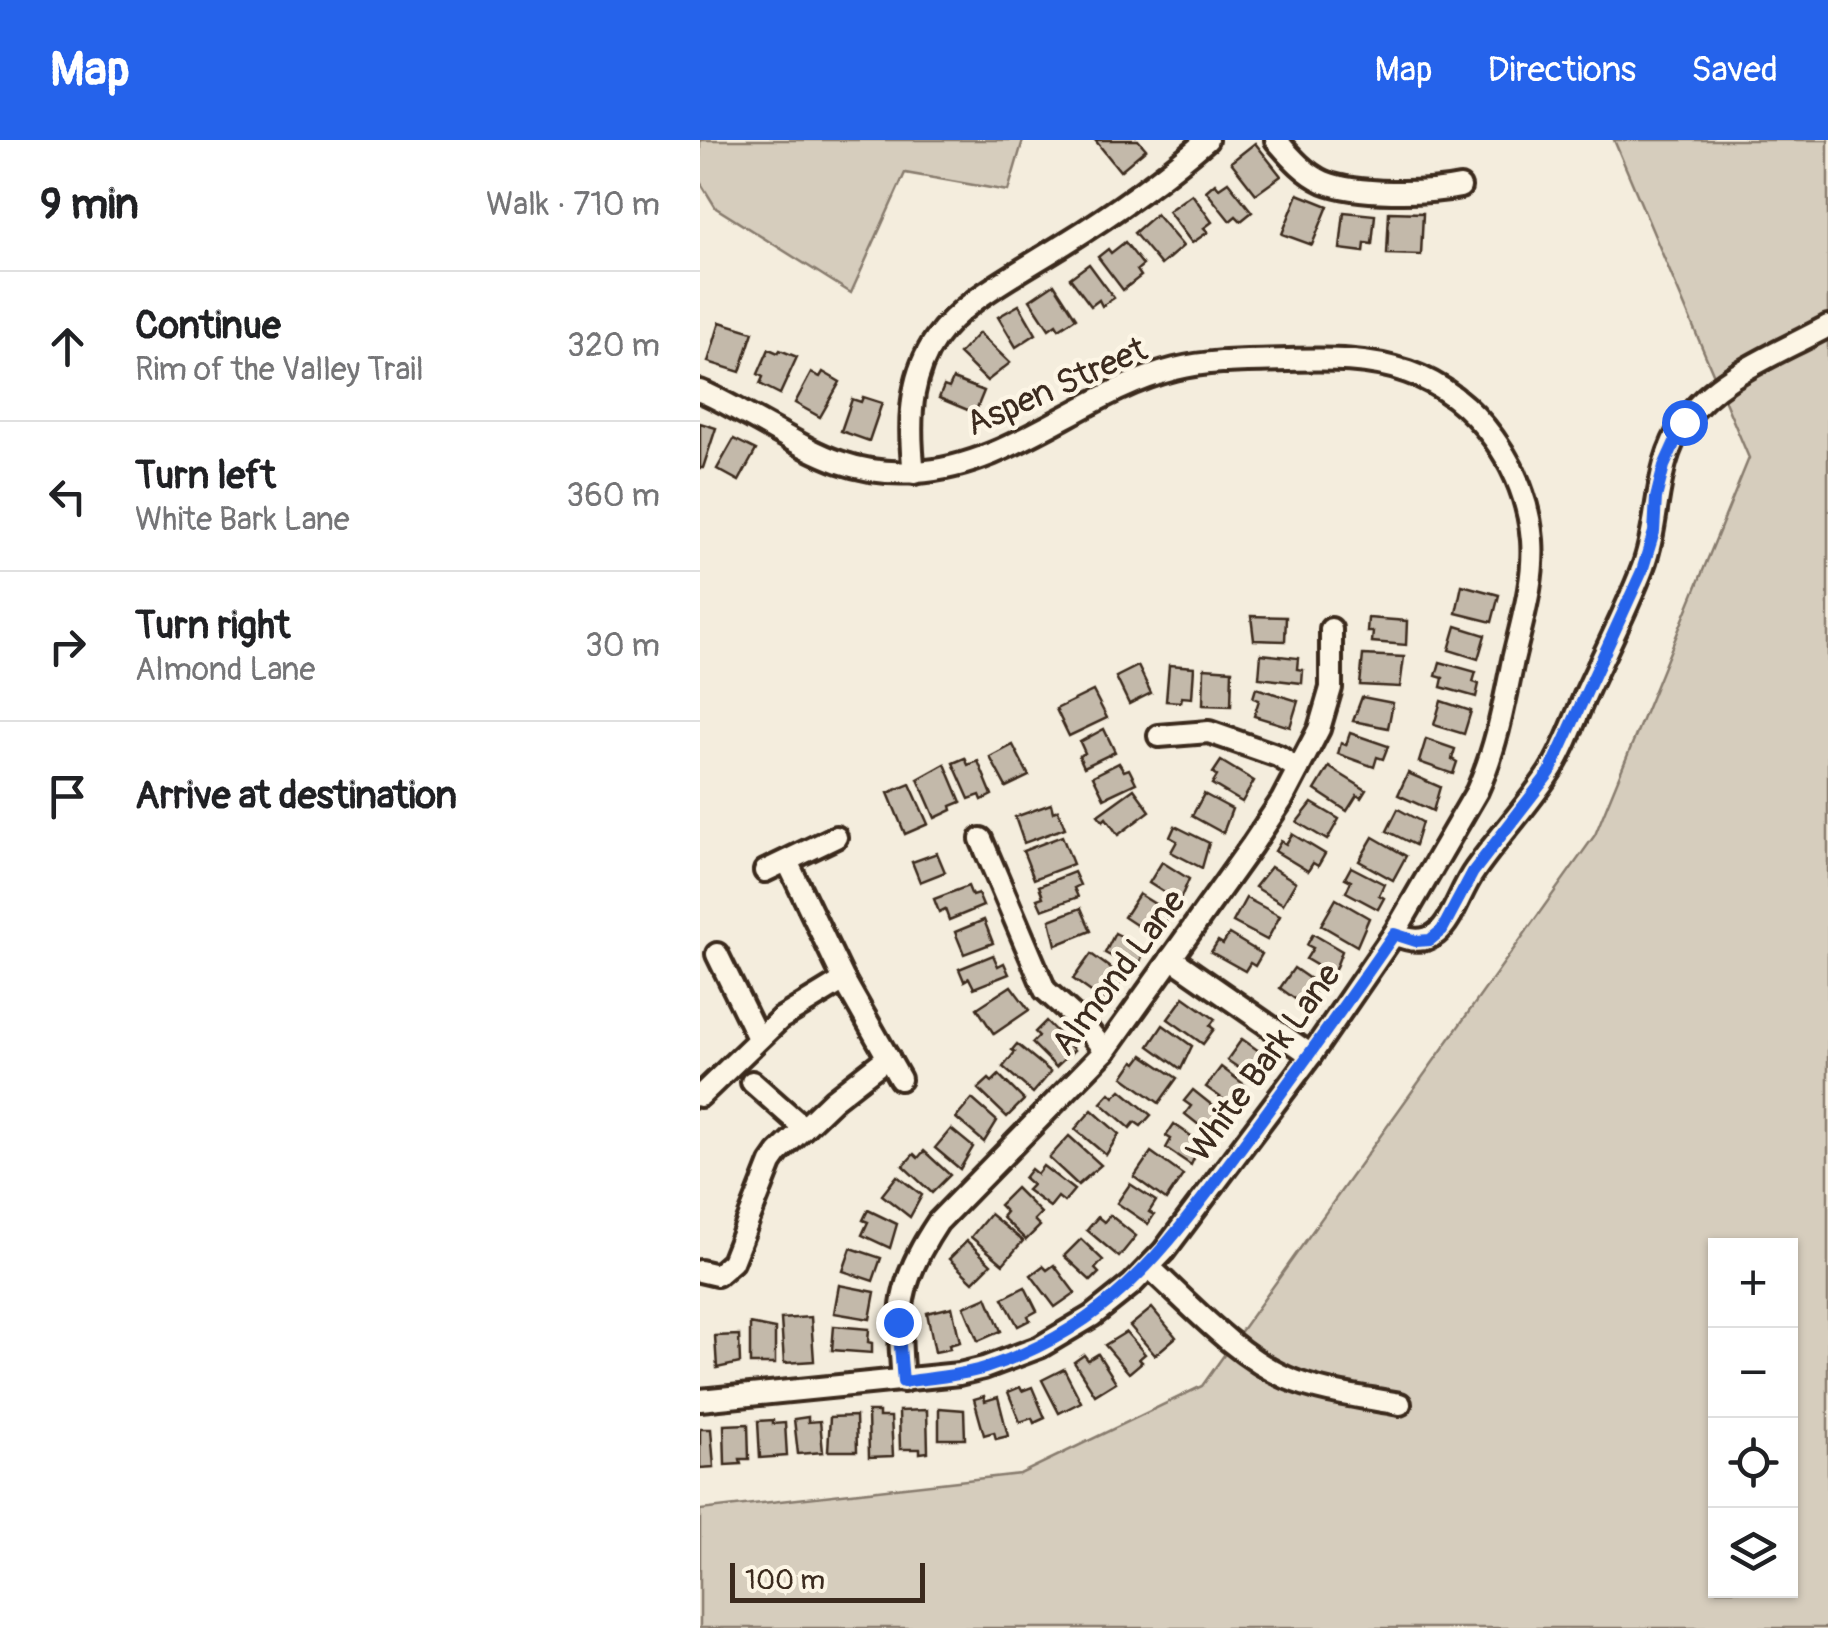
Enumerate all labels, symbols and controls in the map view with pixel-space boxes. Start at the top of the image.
text: Map [50,40,130,100]
text: Map [1375,48,1433,92]
text: Directions [1488,48,1636,92]
text: Saved [1691,48,1778,92]
text: 9 min [40,179,139,231]
text: Walk · 710 m [486,185,660,225]
text: Continue [135,302,281,350]
icon: ahead [40,319,95,374]
text: 320 m [567,326,660,366]
street label: Aspen Street [959,327,1155,446]
text: Rim of the Valley Trail [135,350,424,390]
route start [1662,400,1708,446]
text: Turn left [135,452,276,500]
icon: left [40,469,95,524]
text: 360 m [566,476,660,516]
text: White Bark Lane [135,500,350,540]
text: Turn right [135,602,290,650]
icon: right [40,619,95,674]
text: 30 m [585,626,660,666]
text: Almond Lane [135,650,315,690]
icon: arrive [40,769,95,824]
text: Arrive at destination [135,772,457,820]
street label: Almond Lane [1042,881,1196,1065]
street label: White Bark Lane [1177,955,1351,1170]
map controls [1708,1238,1798,1598]
button: + [1708,1238,1798,1328]
route end [876,1300,922,1346]
button: − [1708,1328,1798,1418]
button: locate [1708,1418,1798,1508]
button: layers [1708,1508,1798,1598]
scale bar [730,1558,925,1602]
text: 100 m [745,1563,825,1598]

